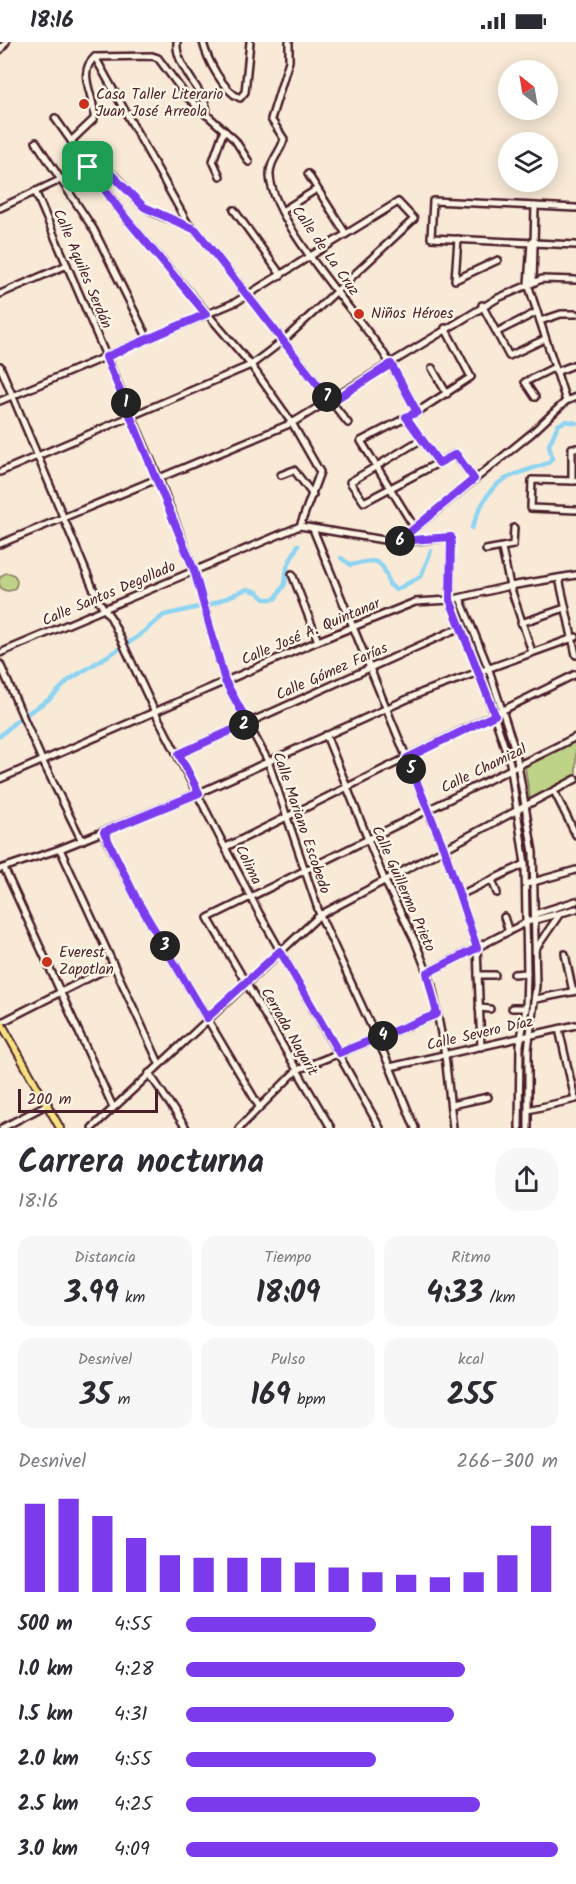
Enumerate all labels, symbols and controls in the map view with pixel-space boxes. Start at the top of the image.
text: 18:16 [30,4,74,39]
north arrow [498,60,558,120]
map controls [498,60,558,192]
place label: Casa Taller Literario Juan José Arreola [96,83,223,124]
marker: Casa Taller Literario Juan José Arreola [77,97,91,111]
button: layers [498,132,558,192]
pin [62,141,113,192]
icon: arrive [71,150,104,183]
street label: Calle de La Cruz [285,201,365,301]
street label: Calle Aquiles Serdán [46,205,118,333]
place label: Niños Héroes [371,302,454,326]
marker: Niños Héroes [352,307,366,321]
pin: 7 [312,382,342,412]
text: 7 [323,384,331,409]
pin: 1 [111,388,141,418]
text: 1 [124,390,128,415]
pin: 6 [385,526,415,556]
text: 6 [396,528,404,553]
street label: Calle Santos Degollado [38,555,180,633]
street label: Calle José A. Quintanar [238,591,385,672]
street label: Calle Gómez Farías [272,636,392,707]
pin: 2 [229,710,259,740]
text: 2 [239,712,249,737]
street label: Calle Chamizal [437,738,531,800]
street label: Calle Mariano Escobedo [265,749,337,898]
pin: 5 [396,754,426,784]
text: 5 [407,756,415,781]
street label: Calle Guillermo Prieto [364,822,442,956]
street label: Colima [228,841,268,889]
pin: 3 [150,931,180,961]
text: 3 [161,933,169,958]
place label: Everest Zapotlan [59,941,114,982]
marker: Everest Zapotlan [40,955,54,969]
street label: Cerrada Nayarit [254,983,324,1081]
street label: Calle Severo Díaz [424,1010,536,1058]
pin: 4 [368,1021,398,1051]
text: 4 [379,1023,387,1048]
scale bar [18,1086,158,1114]
text: 200 m [27,1087,71,1112]
text: Carrera nocturna [18,1137,264,1190]
button: share [495,1148,558,1211]
text: 18:16 [18,1186,59,1218]
text: Distancia [74,1245,136,1270]
text: Tiempo [264,1245,312,1270]
text: Ritmo [451,1245,491,1270]
text: 3.99 [65,1270,119,1318]
text: 18:09 [256,1270,320,1318]
text: 4:33 [427,1270,483,1318]
text: km [119,1285,145,1310]
text: /km [483,1285,515,1310]
text: Desnivel [78,1347,132,1372]
text: Pulso [271,1347,305,1372]
text: kcal [458,1347,484,1372]
text: 35 [80,1372,111,1420]
text: 169 [250,1372,291,1420]
text: 255 [447,1372,495,1420]
text: m [111,1387,130,1412]
text: bpm [291,1387,326,1412]
text: Desnivel [18,1446,86,1478]
text: 266–300 m [457,1446,558,1478]
text: 500 m [18,1609,73,1641]
text: 4:55 [114,1609,151,1641]
text: 1.0 km [18,1654,73,1686]
text: 4:28 [114,1654,154,1686]
text: 1.5 km [18,1699,73,1731]
text: 4:31 [114,1699,148,1731]
text: 2.0 km [18,1744,79,1776]
text: 4:55 [114,1744,151,1776]
text: 2.5 km [18,1789,78,1821]
text: 4:25 [114,1789,152,1821]
text: 3.0 km [18,1834,78,1866]
text: 4:09 [114,1834,150,1866]

